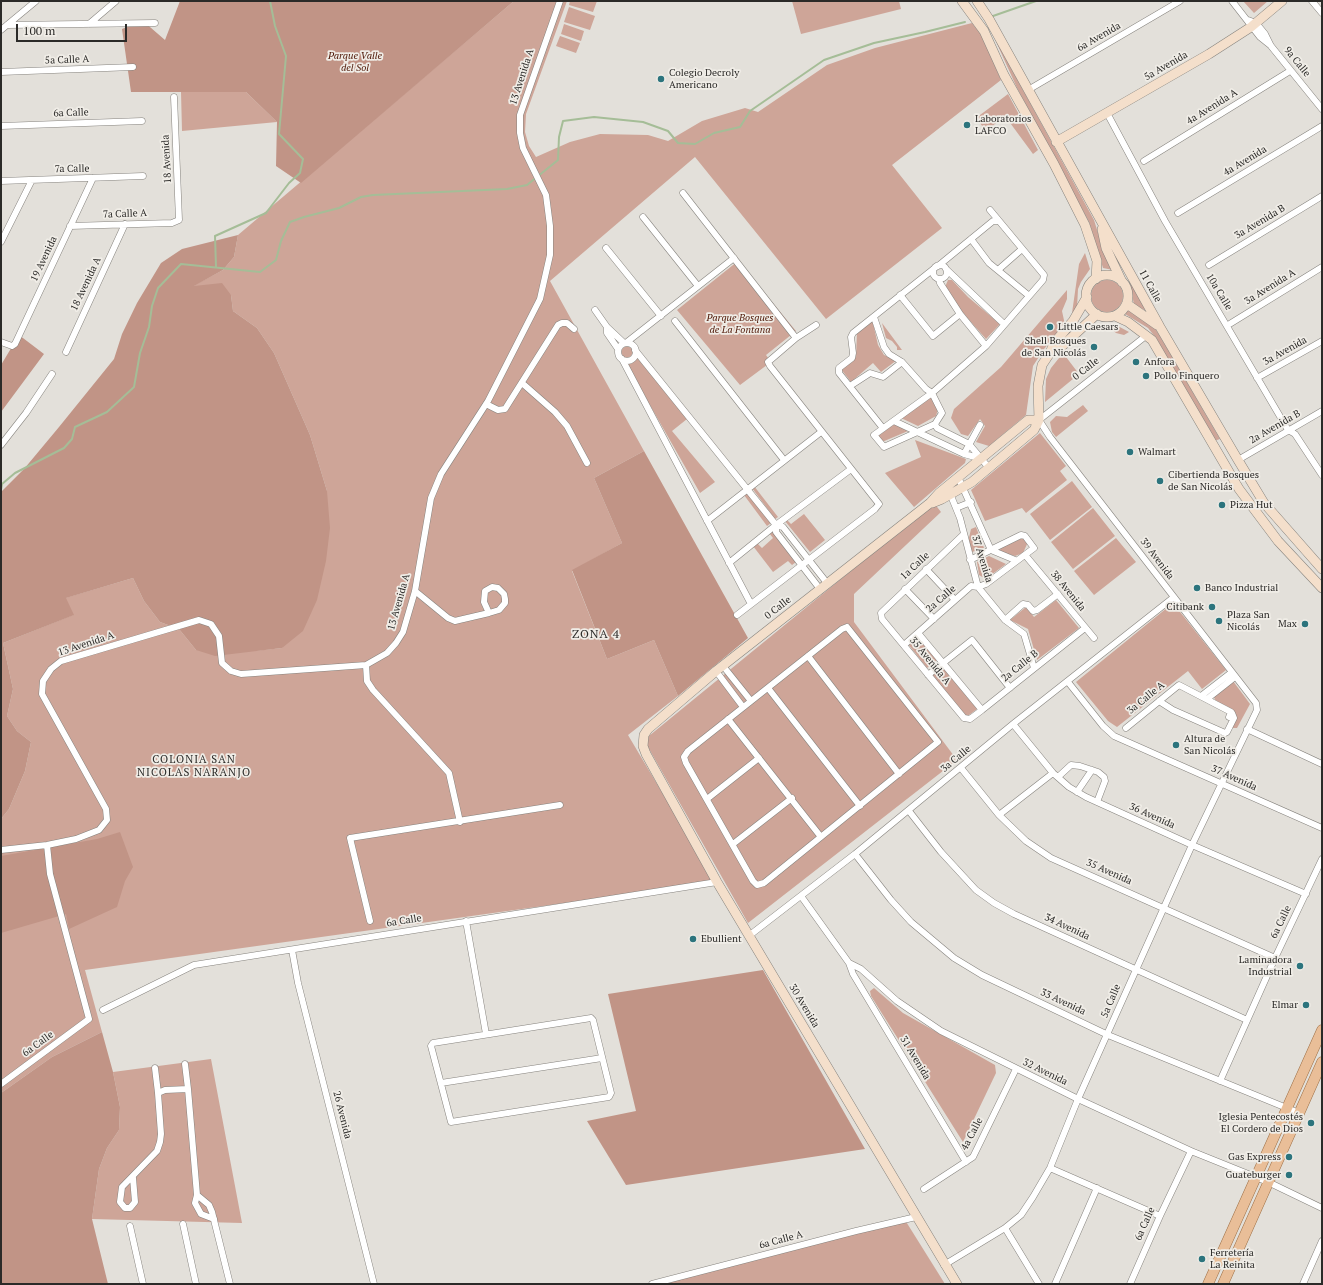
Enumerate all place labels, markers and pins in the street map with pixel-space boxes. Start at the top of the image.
place label: Colegio Decroly Americano [669,67,739,90]
marker: Colegio Decroly Americano [656,74,666,84]
place label: Laboratorios LAFCO [975,113,1031,136]
marker: Laboratorios LAFCO [962,120,972,130]
place label: Little Caesars [1058,321,1118,333]
marker: Little Caesars [1045,322,1055,332]
place label: Shell Bosques de San Nicolás [1021,335,1086,358]
marker: Shell Bosques de San Nicolás [1089,342,1099,352]
place label: Anfora [1144,356,1174,368]
marker: Anfora [1131,357,1141,367]
place label: Pollo Finquero [1154,370,1219,382]
marker: Pollo Finquero [1141,371,1151,381]
place label: Walmart [1138,446,1176,458]
marker: Walmart [1125,447,1135,457]
place label: Cibertienda Bosques de San Nicolás [1168,469,1259,492]
marker: Cibertienda Bosques de San Nicolás [1155,476,1165,486]
place label: Pizza Hut [1230,499,1273,511]
marker: Pizza Hut [1217,500,1227,510]
place label: Banco Industrial [1205,582,1278,594]
marker: Banco Industrial [1192,583,1202,593]
place label: Citibank [1166,601,1204,613]
marker: Citibank [1207,602,1217,612]
place label: Plaza San Nicolás [1227,609,1270,632]
marker: Plaza San Nicolás [1214,616,1224,626]
place label: Max [1278,618,1297,630]
marker: Max [1300,619,1310,629]
place label: Altura de San Nicolás [1184,733,1236,756]
marker: Altura de San Nicolás [1171,740,1181,750]
place label: Ebullient [701,933,742,945]
marker: Ebullient [688,934,698,944]
place label: Laminadora Industrial [1239,954,1292,978]
marker: Laminadora Industrial [1295,961,1305,971]
place label: Elmar [1272,999,1298,1011]
marker: Elmar [1301,1000,1311,1010]
place label: Iglesia Pentecostés El Cordero de Dios [1219,1111,1303,1134]
marker: Iglesia Pentecostés El Cordero de Dios [1306,1118,1316,1128]
place label: Gas Express [1228,1151,1281,1163]
marker: Gas Express [1284,1152,1294,1162]
place label: Guateburger [1225,1169,1281,1181]
marker: Guateburger [1284,1170,1294,1180]
place label: Ferretería La Reinita [1210,1247,1255,1270]
marker: Ferretería La Reinita [1197,1254,1207,1264]

